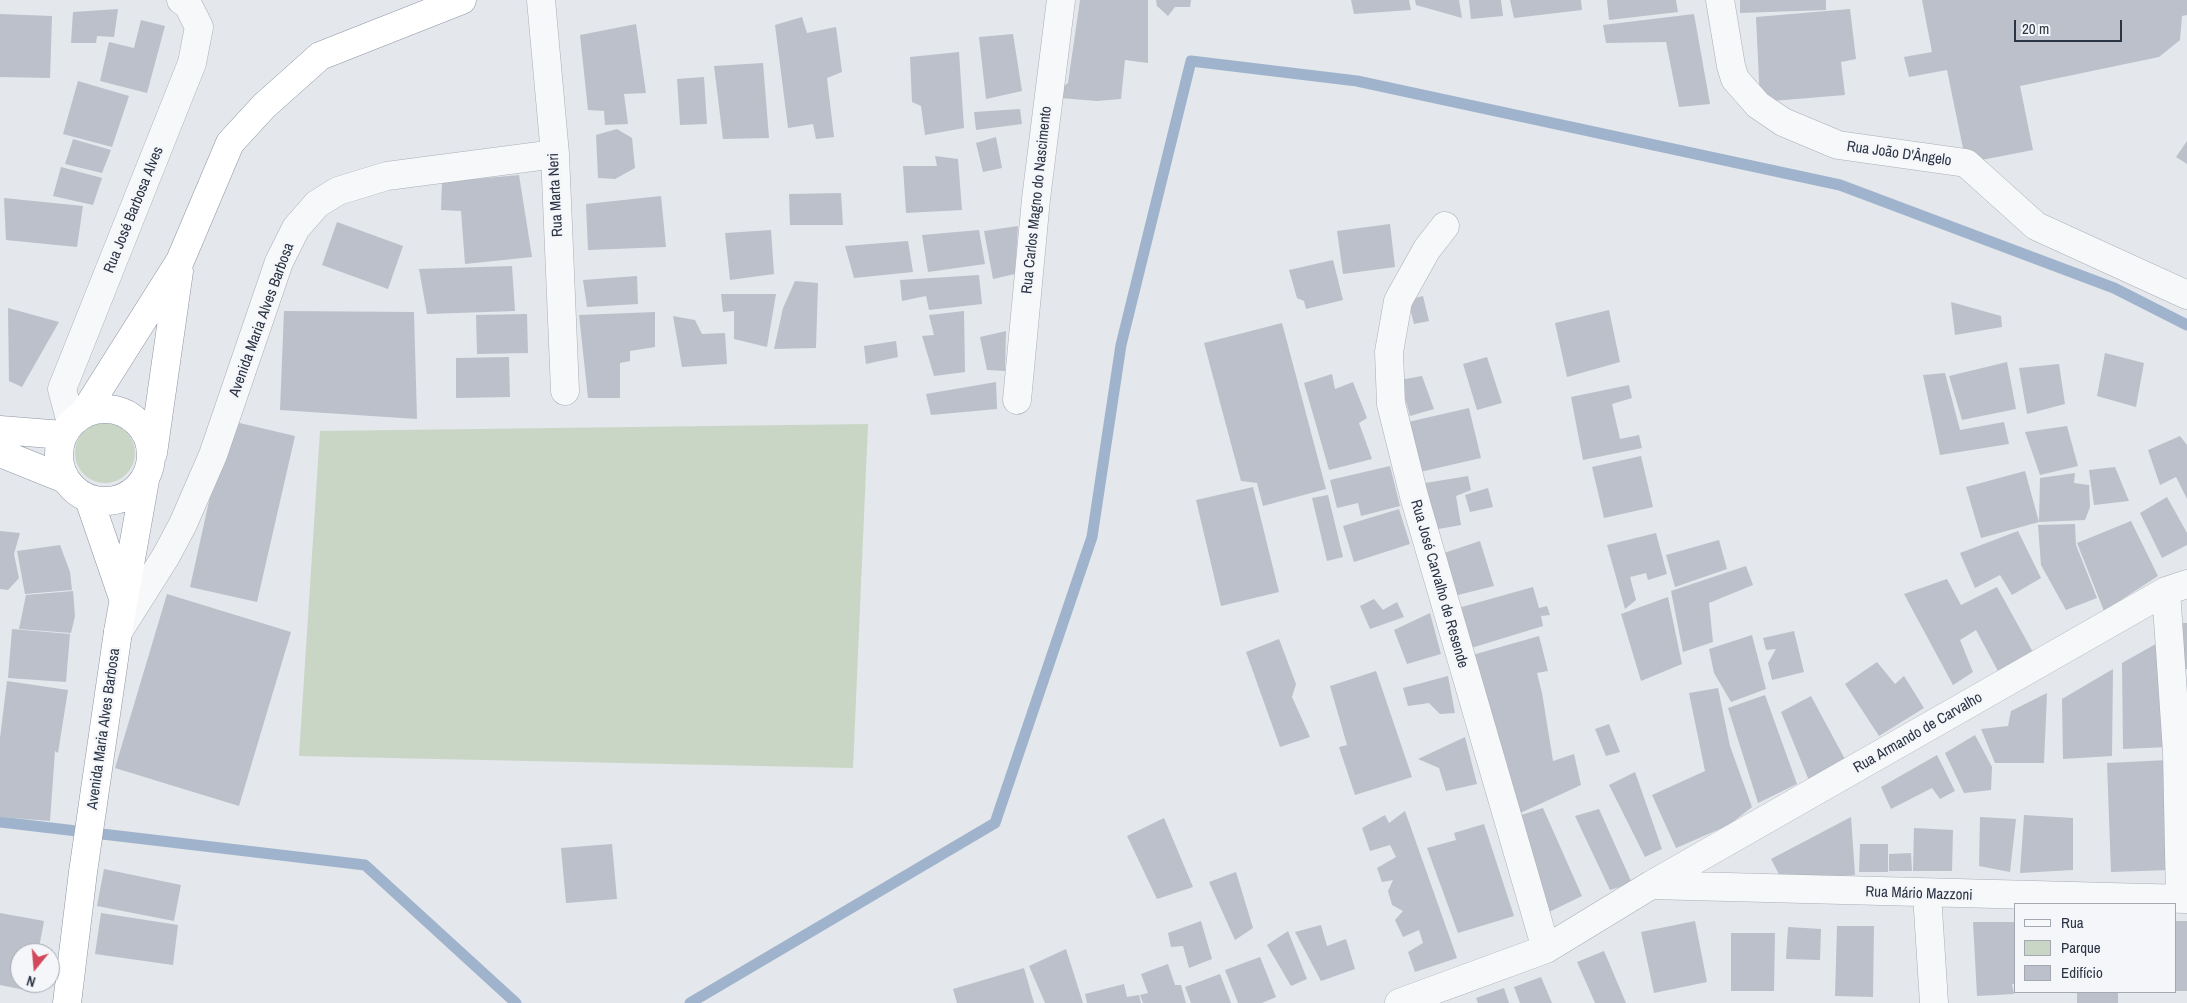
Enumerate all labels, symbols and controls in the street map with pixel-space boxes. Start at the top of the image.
scale bar [2017,10,2124,42]
text: 20 m [2022,18,2049,39]
street label: Rua Carlos Magno do Nascimento [1018,105,1056,295]
street label: Rua João D'Ângelo [1845,138,1953,170]
street label: Rua José Barbosa Alves [100,144,168,276]
street label: Rua Marta Neri [545,153,567,237]
street label: Avenida Maria Alves Barbosa [226,241,298,399]
street label: Rua José Carvalho de Resende [1406,498,1472,670]
street label: Avenida Maria Alves Barbosa [84,647,124,811]
street label: Rua Armando de Carvalho [1850,689,1986,777]
street label: Rua Mário Mazzoni [1865,883,1973,905]
legend [2014,903,2177,993]
text: Rua [2061,912,2084,933]
text: Parque [2061,937,2101,958]
north arrow [10,943,60,993]
text: Edifício [2061,962,2103,983]
text: N [24,972,38,991]

